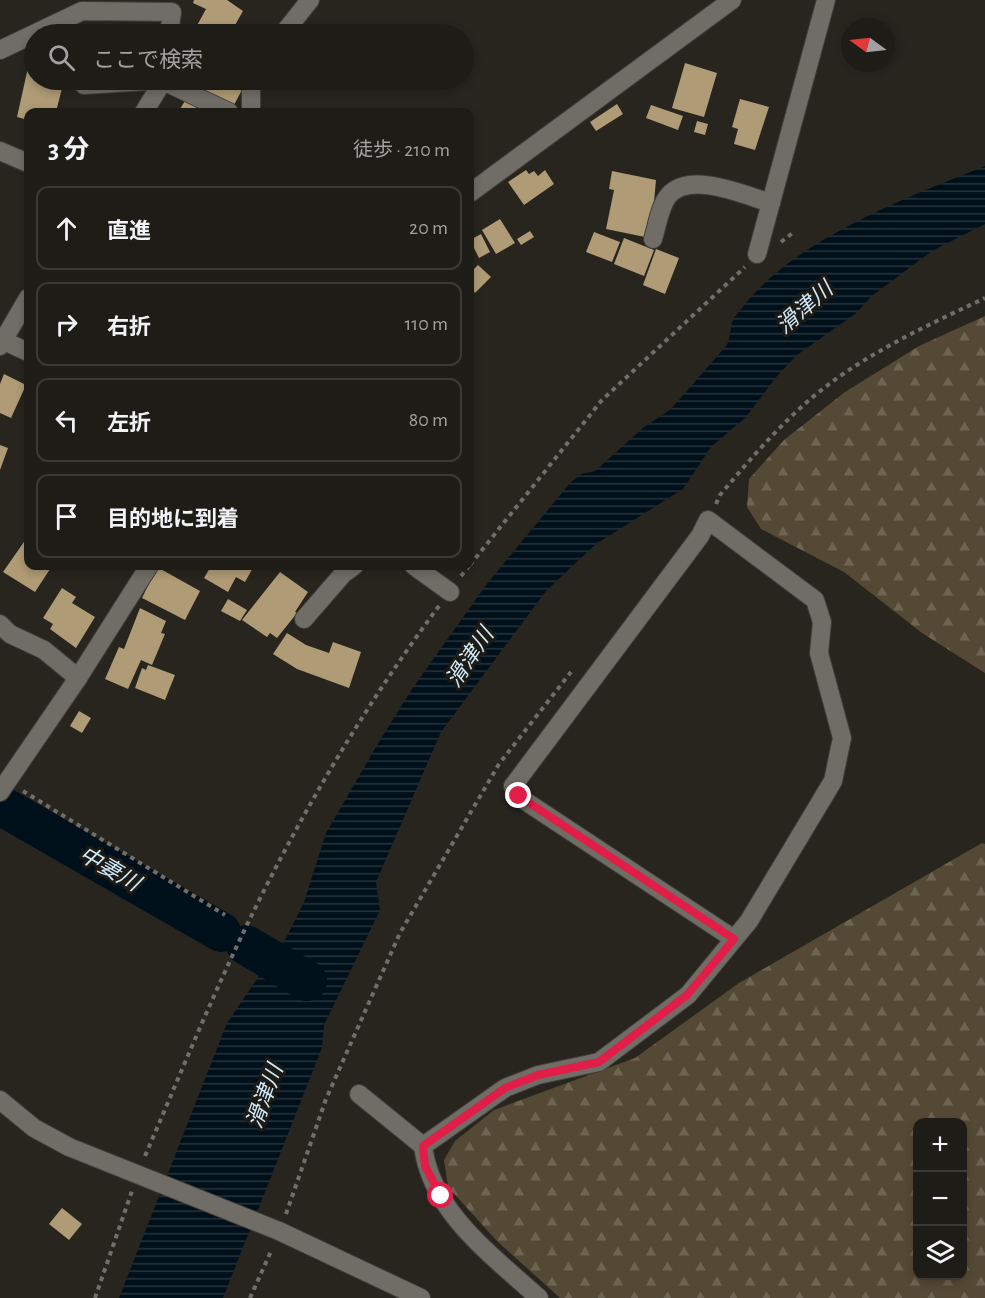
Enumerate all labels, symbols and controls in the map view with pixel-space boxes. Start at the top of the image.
north arrow [841,18,895,72]
search box [24,24,474,90]
icon: search [45,41,78,74]
text: ここで検索 [93,49,203,71]
text: 3 分 [48,137,89,163]
text: 徒歩 · 210 m [353,140,450,160]
icon: ahead [50,212,83,245]
text: 20 m [409,218,448,238]
text: 直進 [107,220,151,242]
water label: 滑津川 [772,276,838,338]
icon: right [50,308,83,341]
text: 110 m [404,314,448,334]
text: 右折 [107,316,151,338]
icon: left [50,404,83,437]
text: 80 m [409,410,448,430]
text: 左折 [107,412,151,434]
icon: arrive [50,500,83,533]
text: 目的地に到着 [107,508,239,530]
water label: 滑津川 [441,622,499,691]
route end [505,782,531,808]
water label: 中妻川 [75,842,146,896]
water label: 滑津川 [242,1059,287,1131]
map controls [913,1118,967,1280]
button: + [913,1118,967,1172]
button: − [913,1172,967,1226]
route start [427,1182,453,1208]
button: layers [913,1226,967,1280]

